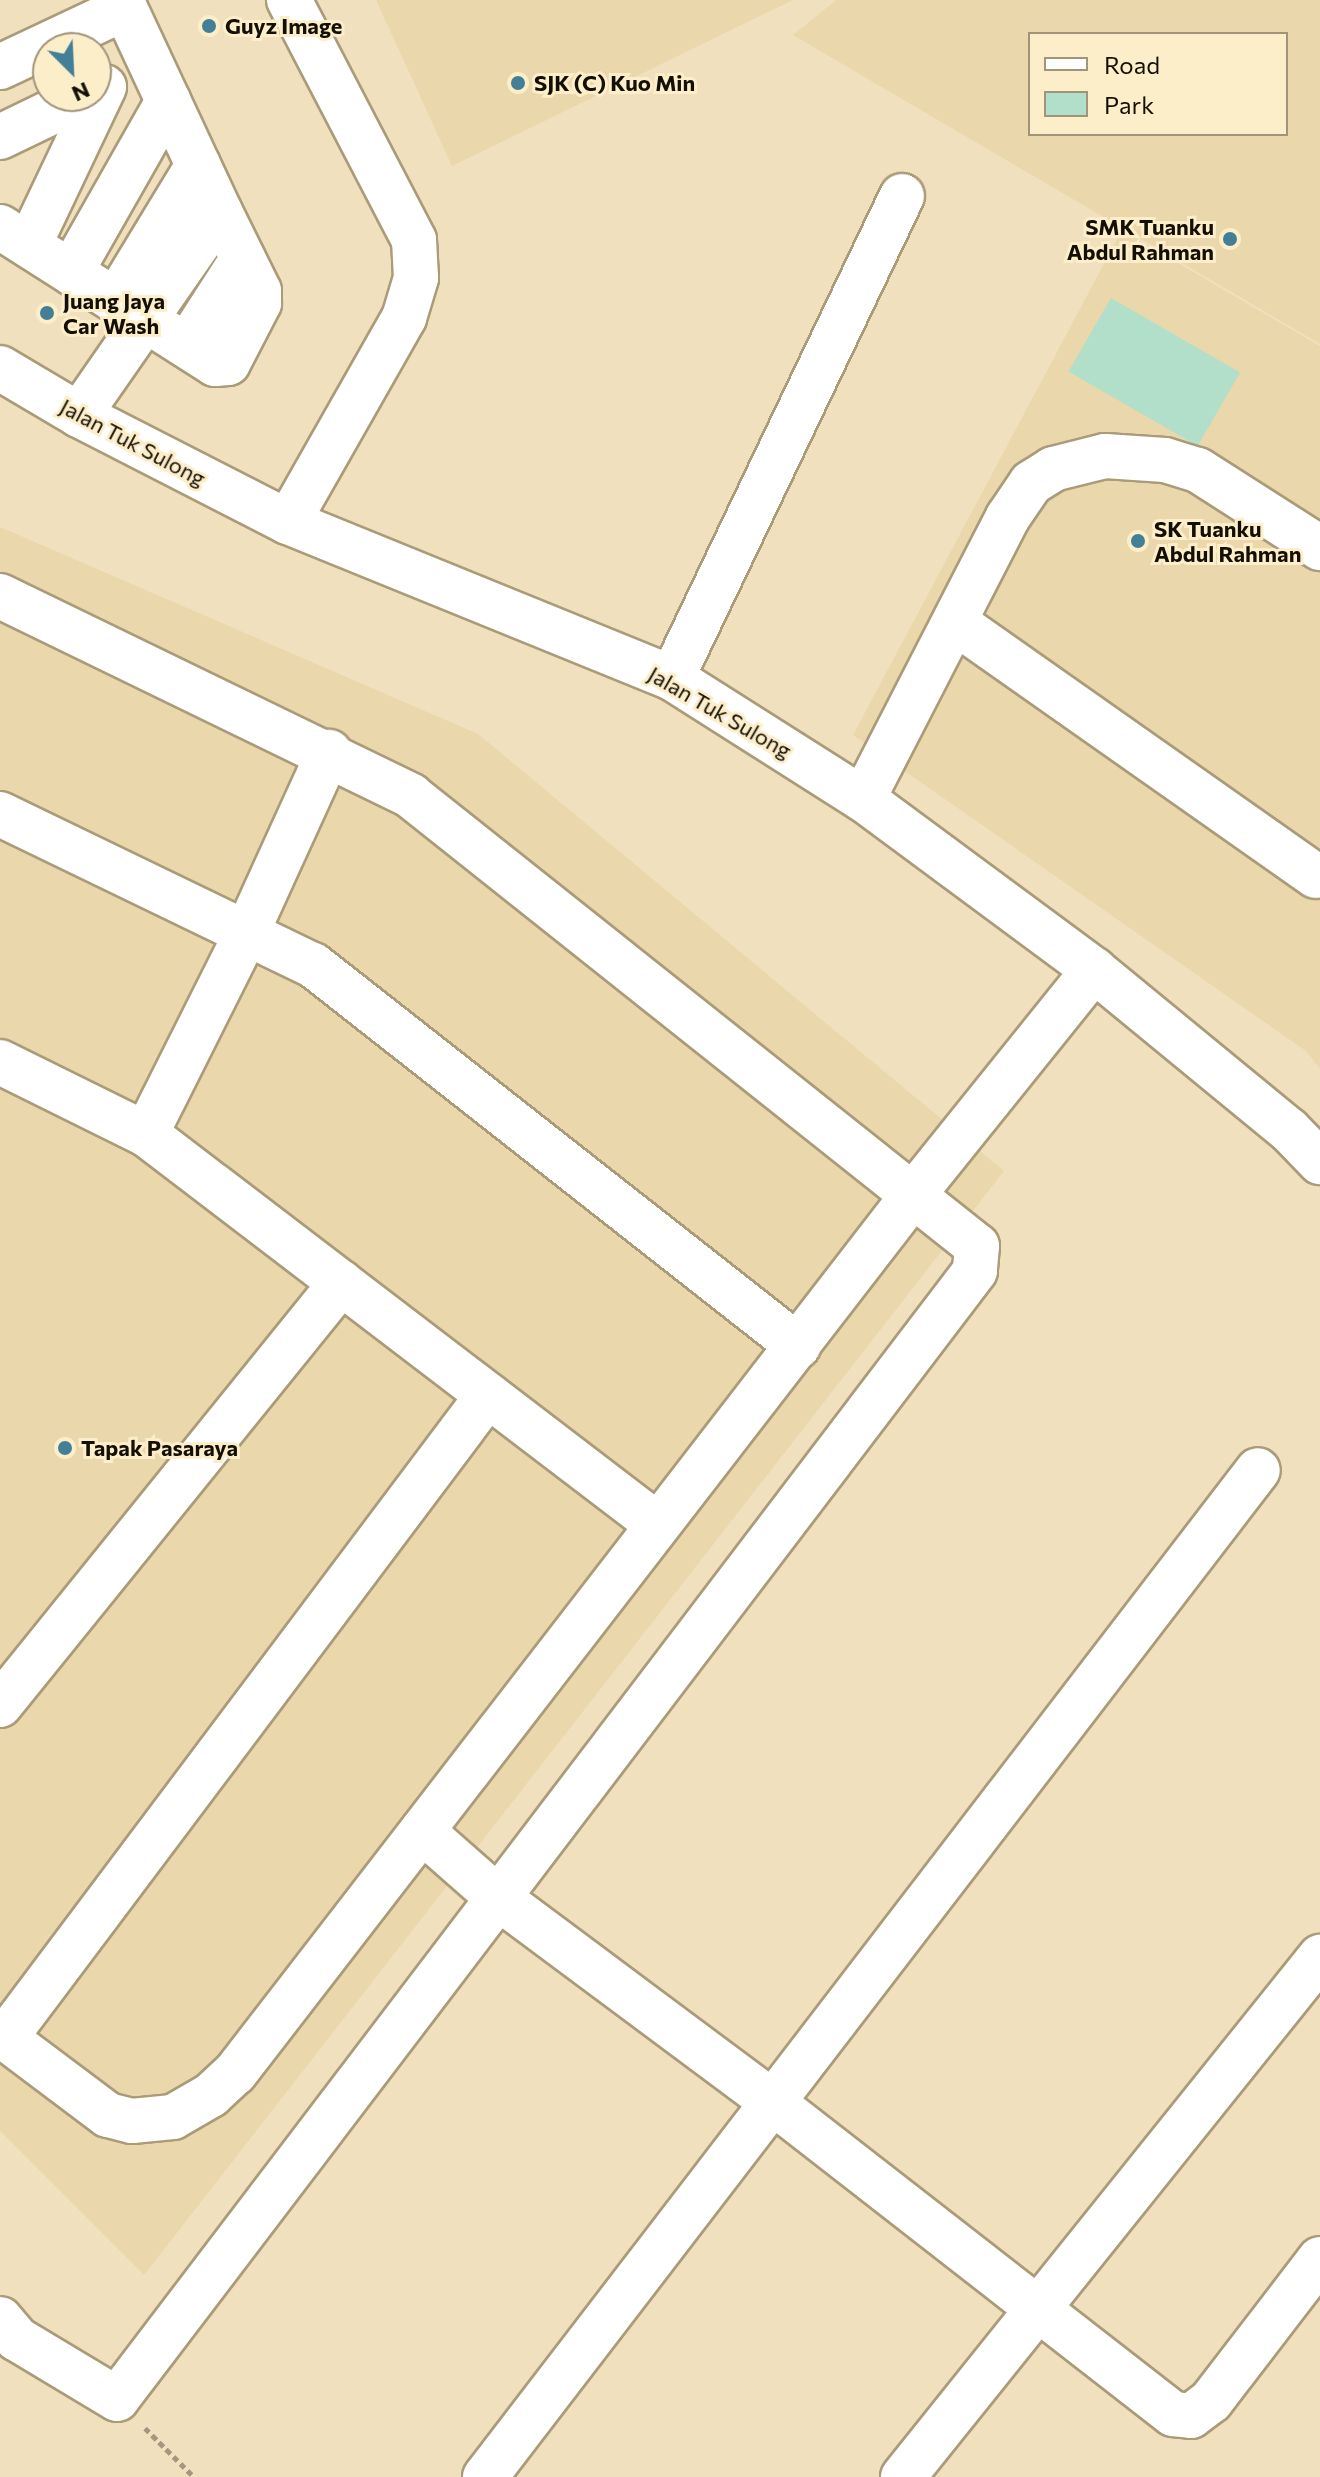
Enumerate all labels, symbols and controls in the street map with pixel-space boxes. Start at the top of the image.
place label: Guyz Image [225,13,342,39]
marker: Guyz Image [200,17,218,35]
north arrow [32,32,112,112]
legend [1028,32,1288,136]
text: Road [1104,50,1160,79]
place label: SJK (C) Kuo Min [534,70,695,96]
marker: SJK (C) Kuo Min [509,74,527,92]
text: N [68,77,94,108]
text: Park [1104,90,1154,119]
place label: SMK Tuanku Abdul Rahman [1067,213,1214,264]
marker: SMK Tuanku Abdul Rahman [1221,230,1239,248]
place label: Juang Jaya Car Wash [63,287,165,338]
marker: Juang Jaya Car Wash [38,304,56,322]
street label: Jalan Tuk Sulong [56,393,210,491]
place label: SK Tuanku Abdul Rahman [1154,515,1301,566]
marker: SK Tuanku Abdul Rahman [1129,532,1147,550]
street label: Jalan Tuk Sulong [644,660,796,764]
place label: Tapak Pasaraya [81,1435,238,1461]
marker: Tapak Pasaraya [56,1439,74,1457]

